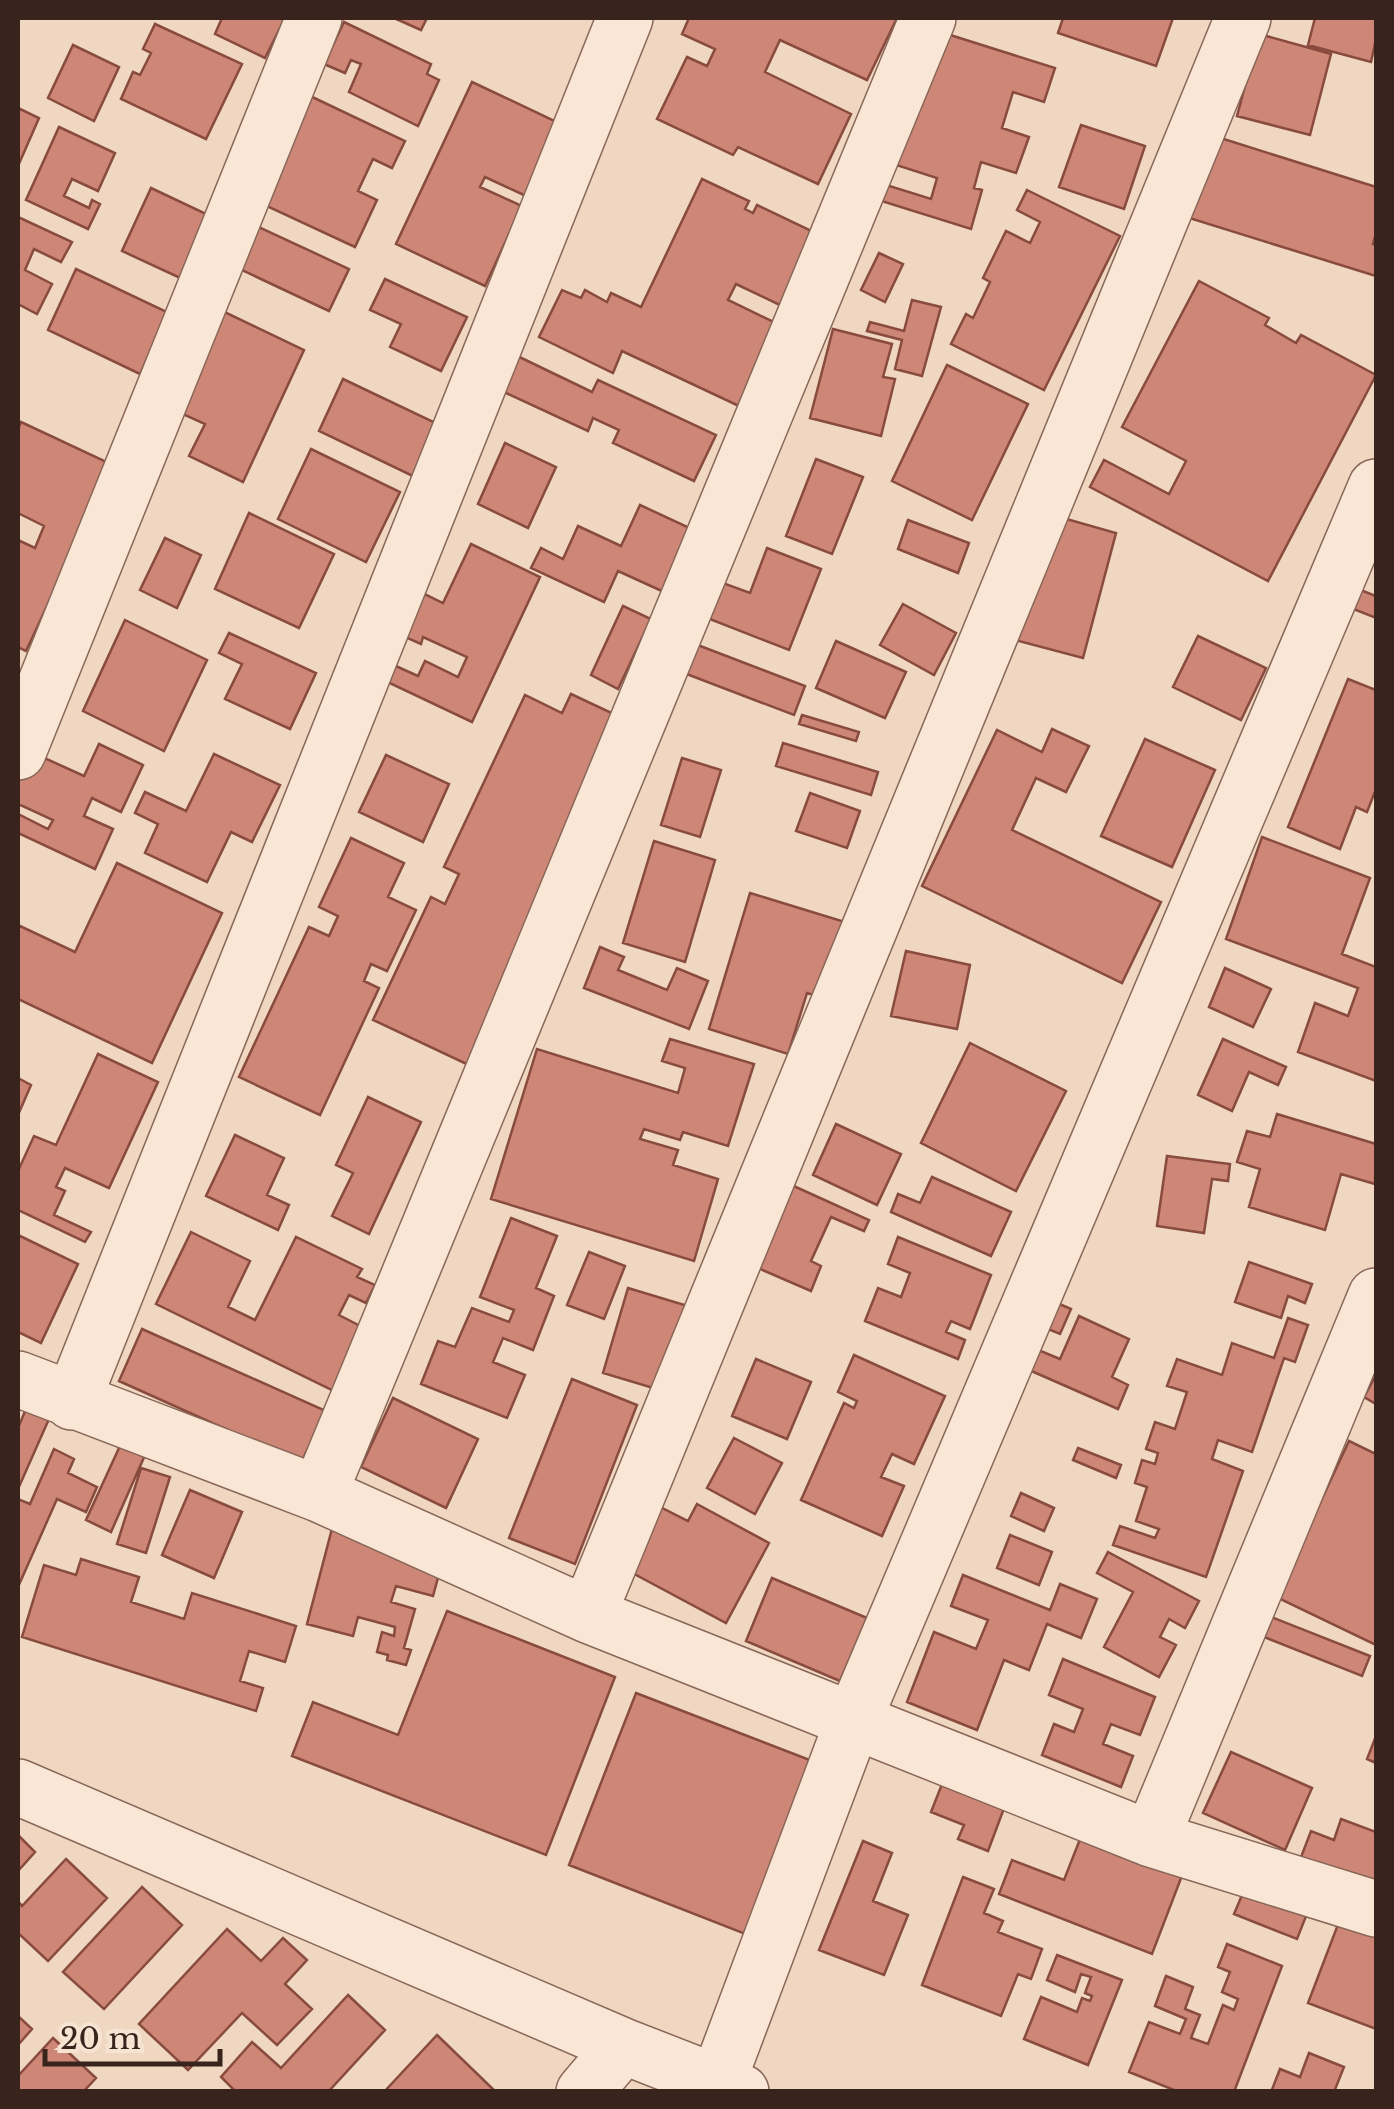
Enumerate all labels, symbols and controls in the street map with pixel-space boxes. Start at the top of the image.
scale bar [45,2004,220,2066]
text: 20 m [60,2020,141,2057]

